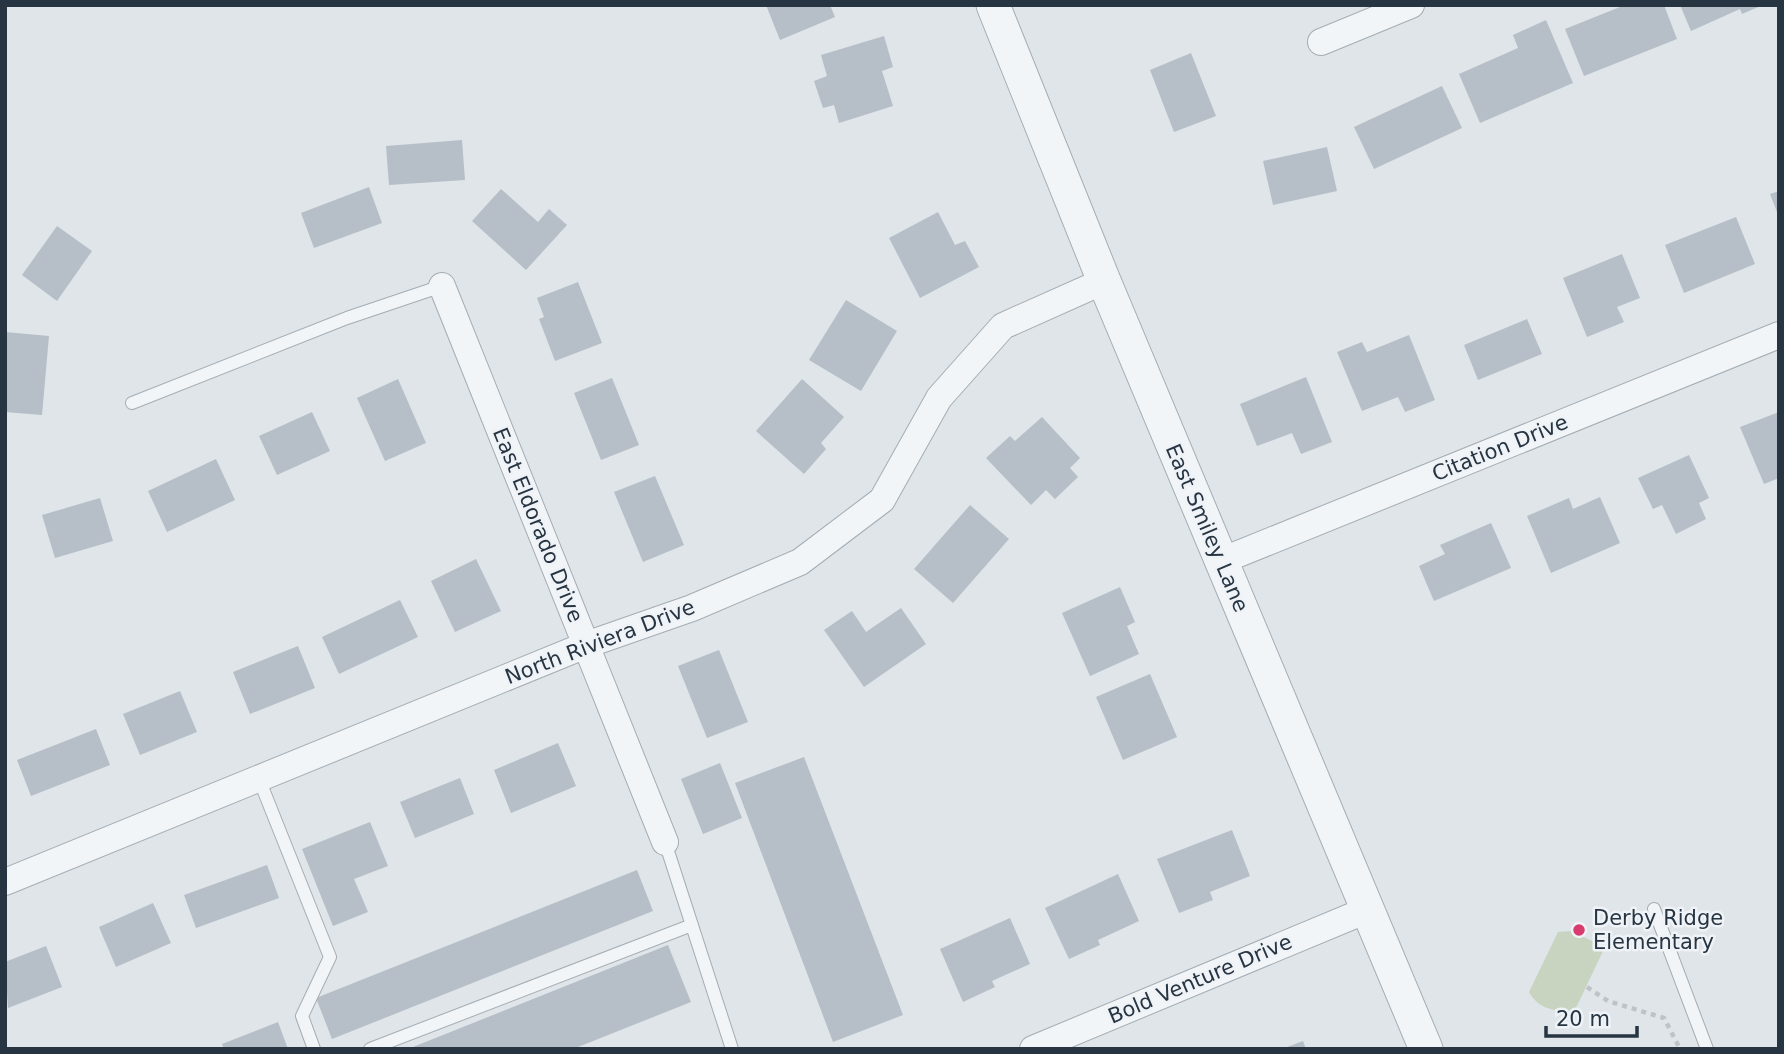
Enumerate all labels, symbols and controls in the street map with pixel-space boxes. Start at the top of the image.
street label: Citation Drive [1429,410,1571,486]
street label: East Eldorado Drive [488,424,588,626]
street label: East Smiley Lane [1161,440,1253,616]
street label: North Riviera Drive [502,595,698,689]
place label: Derby Ridge Elementary [1593,906,1723,954]
marker: Derby Ridge Elementary [1571,922,1587,938]
street label: Bold Venture Drive [1104,929,1296,1029]
scale bar [1546,995,1637,1038]
text: 20 m [1556,1007,1610,1031]

